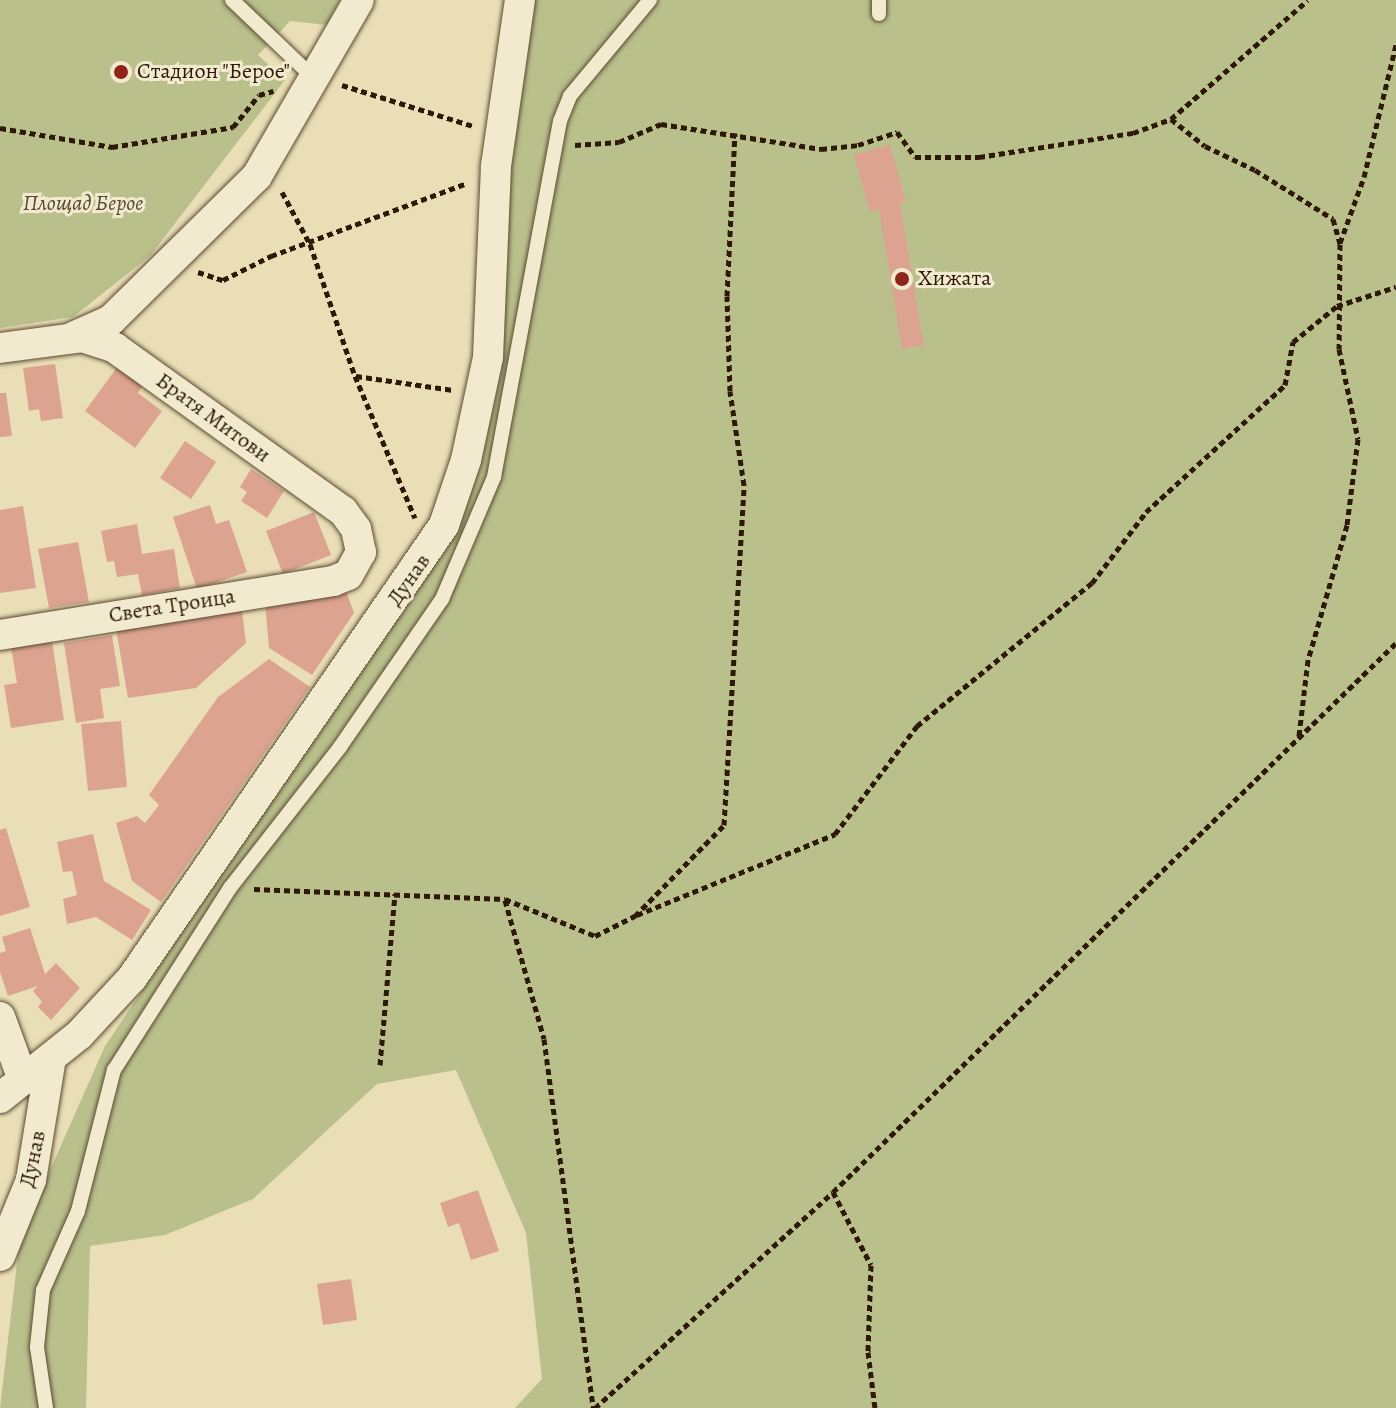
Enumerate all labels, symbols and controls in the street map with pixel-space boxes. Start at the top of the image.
place label: Стадион "Берое" [137,59,291,85]
marker: Стадион "Берое" [112,63,130,81]
park label: Площад Берое [23,191,143,217]
place label: Хижата [918,266,991,292]
marker: Хижата [893,270,911,288]
street label: Братя Митови [151,368,275,468]
street label: Дунав [382,549,436,611]
street label: Света Троица [107,583,237,629]
street label: Дунав [14,1128,52,1190]

